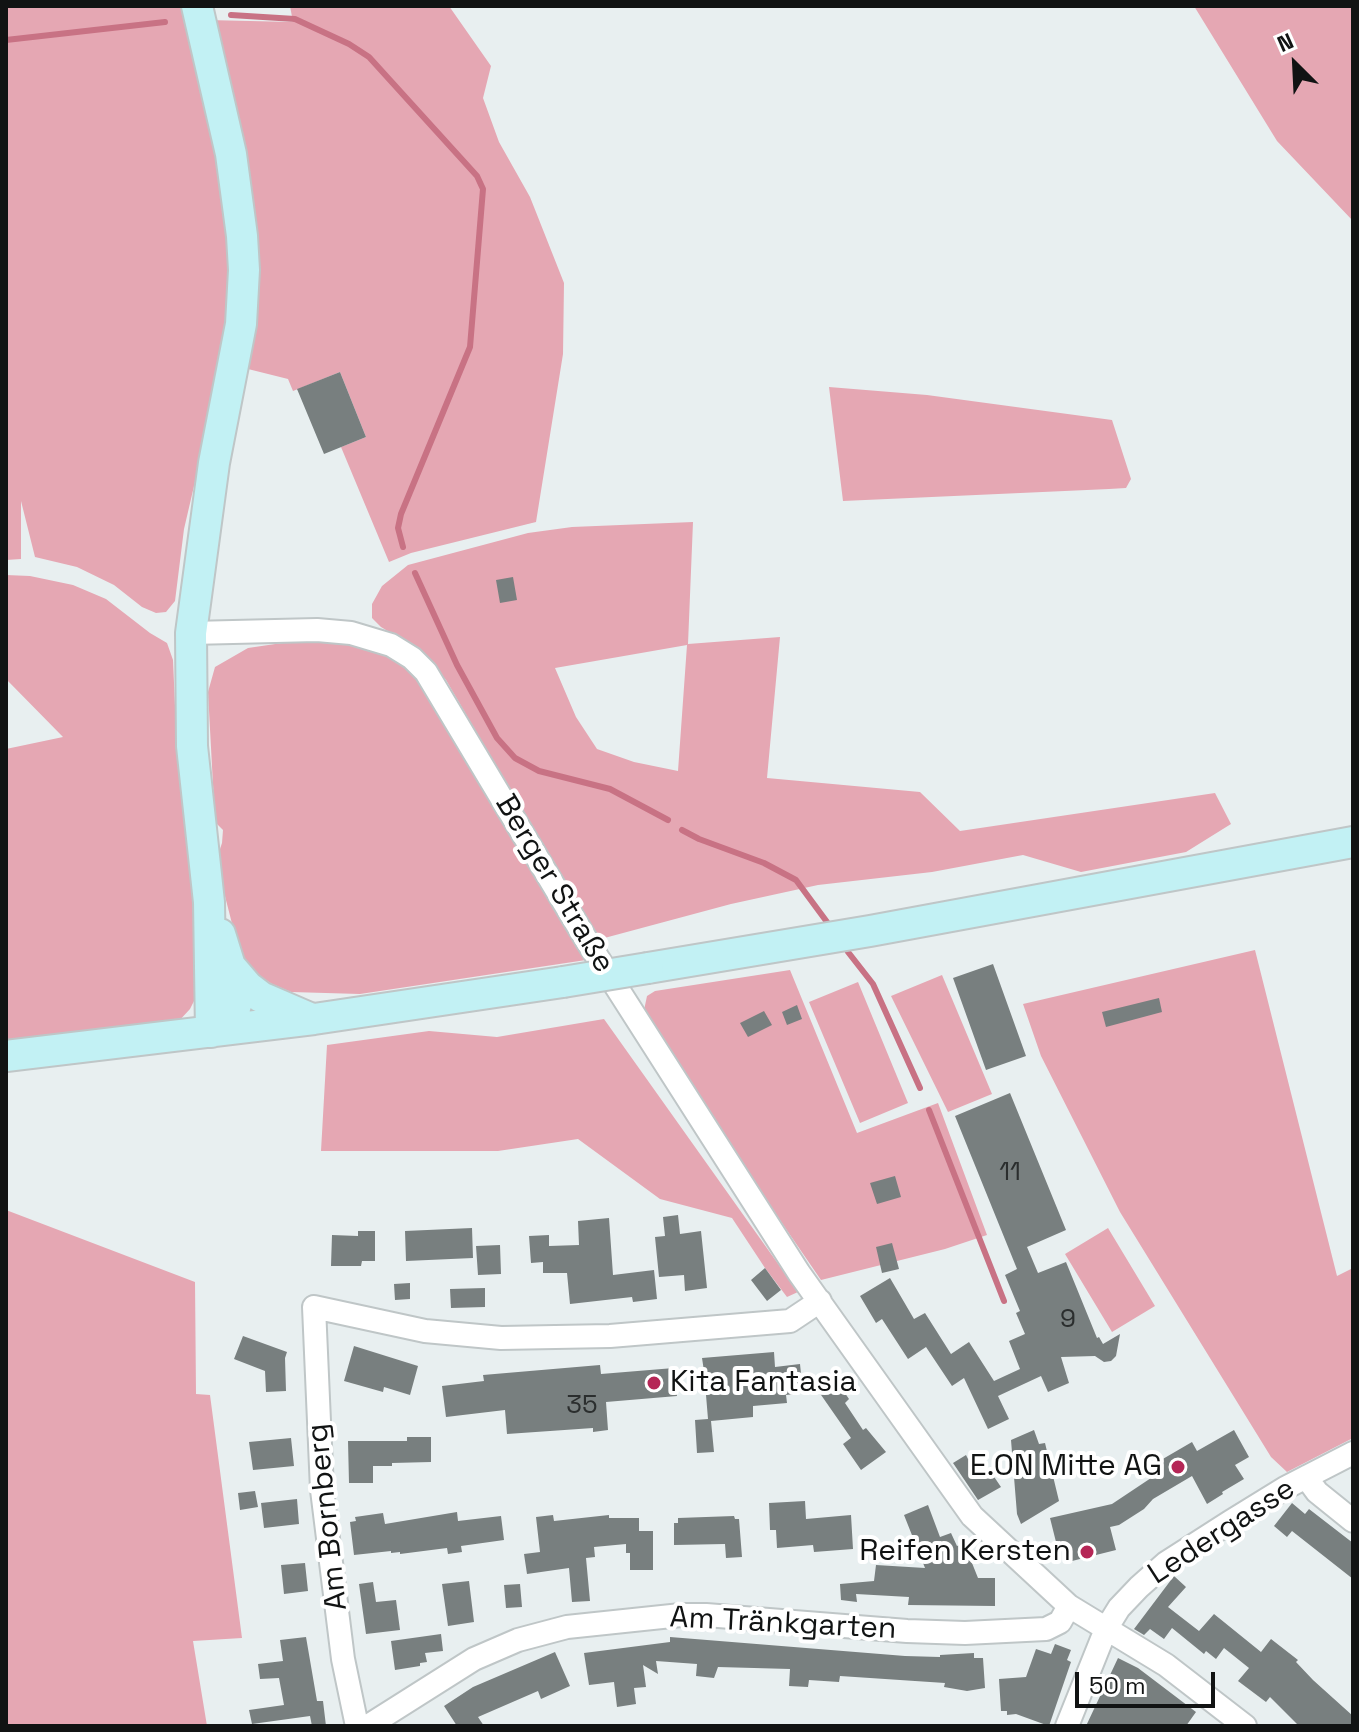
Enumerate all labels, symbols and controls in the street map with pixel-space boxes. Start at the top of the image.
north arrow [1255,24,1335,104]
text: N [1273,26,1298,58]
street label: Berger Straße [487,788,621,980]
house number: 11 [999,1157,1021,1189]
house number: 9 [1060,1304,1076,1336]
place label: Kita Fantasia [670,1365,857,1401]
marker: Kita Fantasia [645,1374,663,1392]
house number: 35 [566,1390,598,1422]
street label: Am Bornberg [300,1422,356,1612]
place label: E.ON Mitte AG [970,1449,1162,1485]
marker: E.ON Mitte AG [1169,1458,1187,1476]
street label: Ledergasse [1142,1471,1302,1593]
place label: Reifen Kersten [859,1534,1071,1570]
marker: Reifen Kersten [1078,1543,1096,1561]
street label: Am Tränkgarten [669,1600,897,1648]
scale bar [1079,1656,1219,1706]
text: 50 m [1089,1670,1146,1701]

